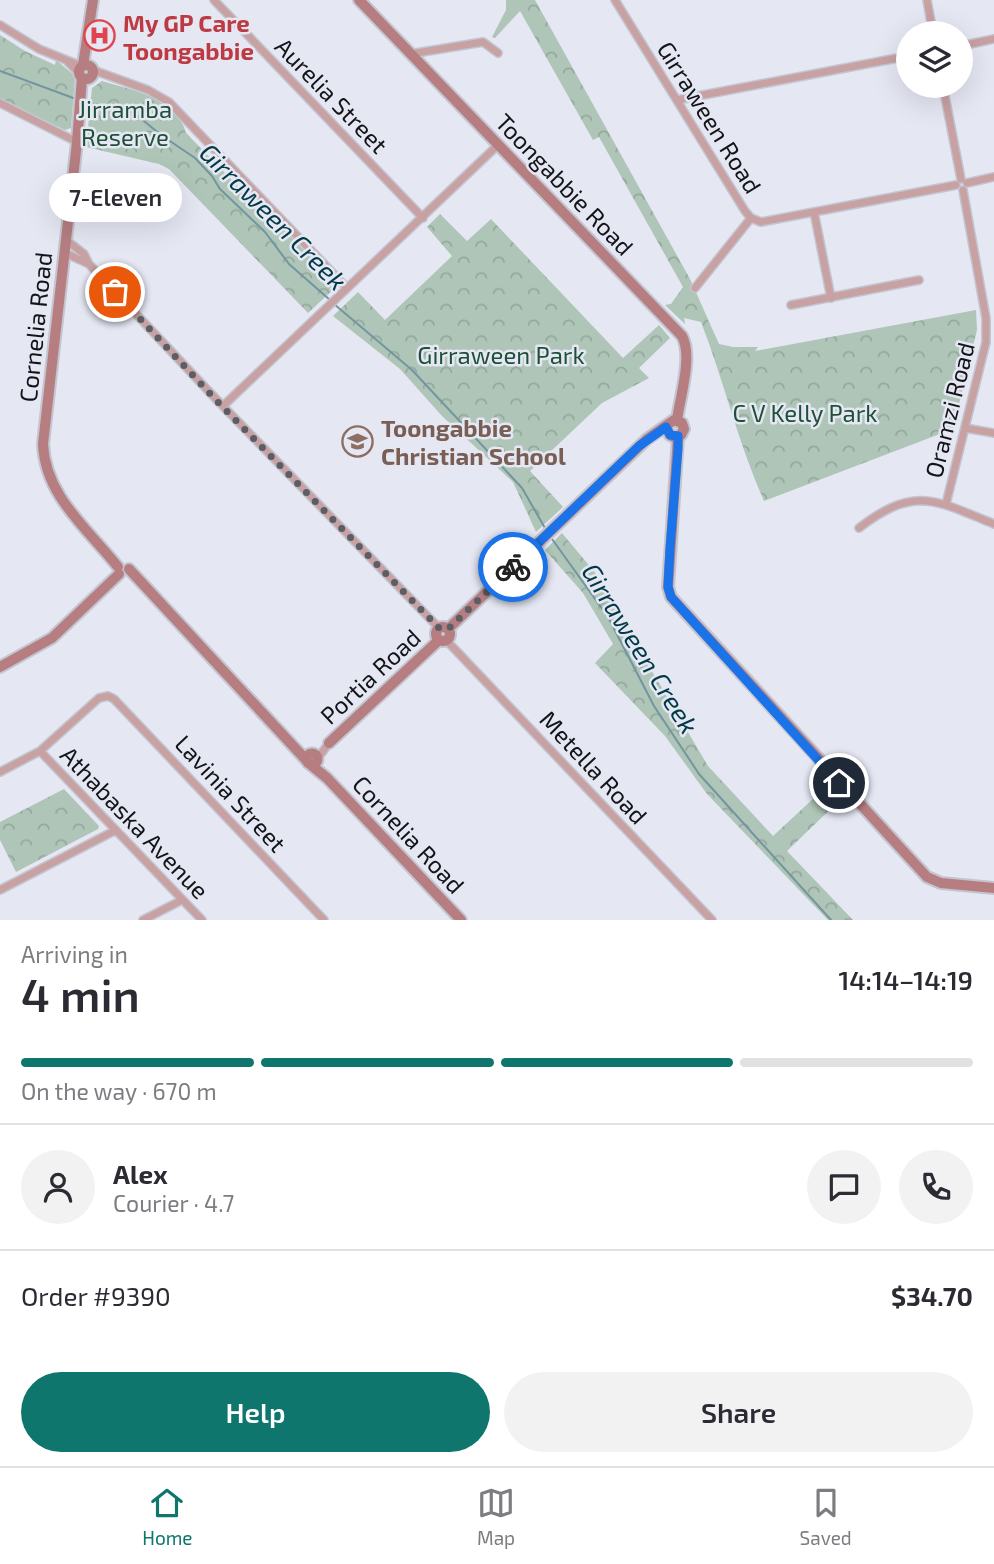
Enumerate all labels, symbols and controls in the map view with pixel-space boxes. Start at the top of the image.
place label: My GP Care Toongabbie [123,8,254,65]
hospital icon: My GP Care Toongabbie [83,19,117,53]
map controls [896,21,973,98]
button: layers [896,21,973,98]
street label: Aurelia Street [270,31,394,159]
street label: Girraween Road [652,36,768,198]
park label: Jirramba Reserve [78,94,172,151]
street label: Toongabbie Road [490,107,640,261]
water label: Girraween Creek [194,136,354,296]
callout: 7-Eleven [48,173,182,222]
text: 7-Eleven [69,183,162,211]
street label: Cornelia Road [13,251,57,403]
pin [85,262,145,322]
icon: bag [96,273,134,311]
street label: Oramzi Road [918,339,980,481]
park label: Girraween Park [417,340,585,369]
park label: C V Kelly Park [733,398,877,427]
place label: Toongabbie Christian School [381,413,566,470]
school or university icon: Toongabbie Christian School [341,424,375,458]
courier [478,532,548,602]
icon: bike [494,548,532,586]
water label: Girraween Creek [576,557,706,739]
street label: Portia Road [314,622,426,730]
street label: Metella Road [534,704,654,830]
street label: Lavinia Street [169,729,293,857]
street label: Athabaska Avenue [55,740,215,904]
pin [809,753,869,813]
icon: home [820,764,858,802]
street label: Cornelia Road [347,769,471,899]
text: Arriving in [21,940,128,968]
text: 14:14–14:19 [838,964,973,995]
text: 4 min [21,966,140,1021]
text: On the way · 670 m [21,1077,217,1105]
button: person [21,1150,95,1224]
button: chat [807,1150,881,1224]
button: phone [899,1150,973,1224]
text: Alex [113,1158,168,1189]
text: Courier · 4.7 [113,1189,234,1217]
text: Order #9390 [21,1280,171,1311]
text: $34.70 [891,1280,973,1311]
button: Help [21,1372,490,1452]
button: Share [504,1372,973,1452]
tab: Home [142,1484,193,1549]
tab: Map [477,1484,515,1549]
tab: Saved [800,1484,852,1549]

